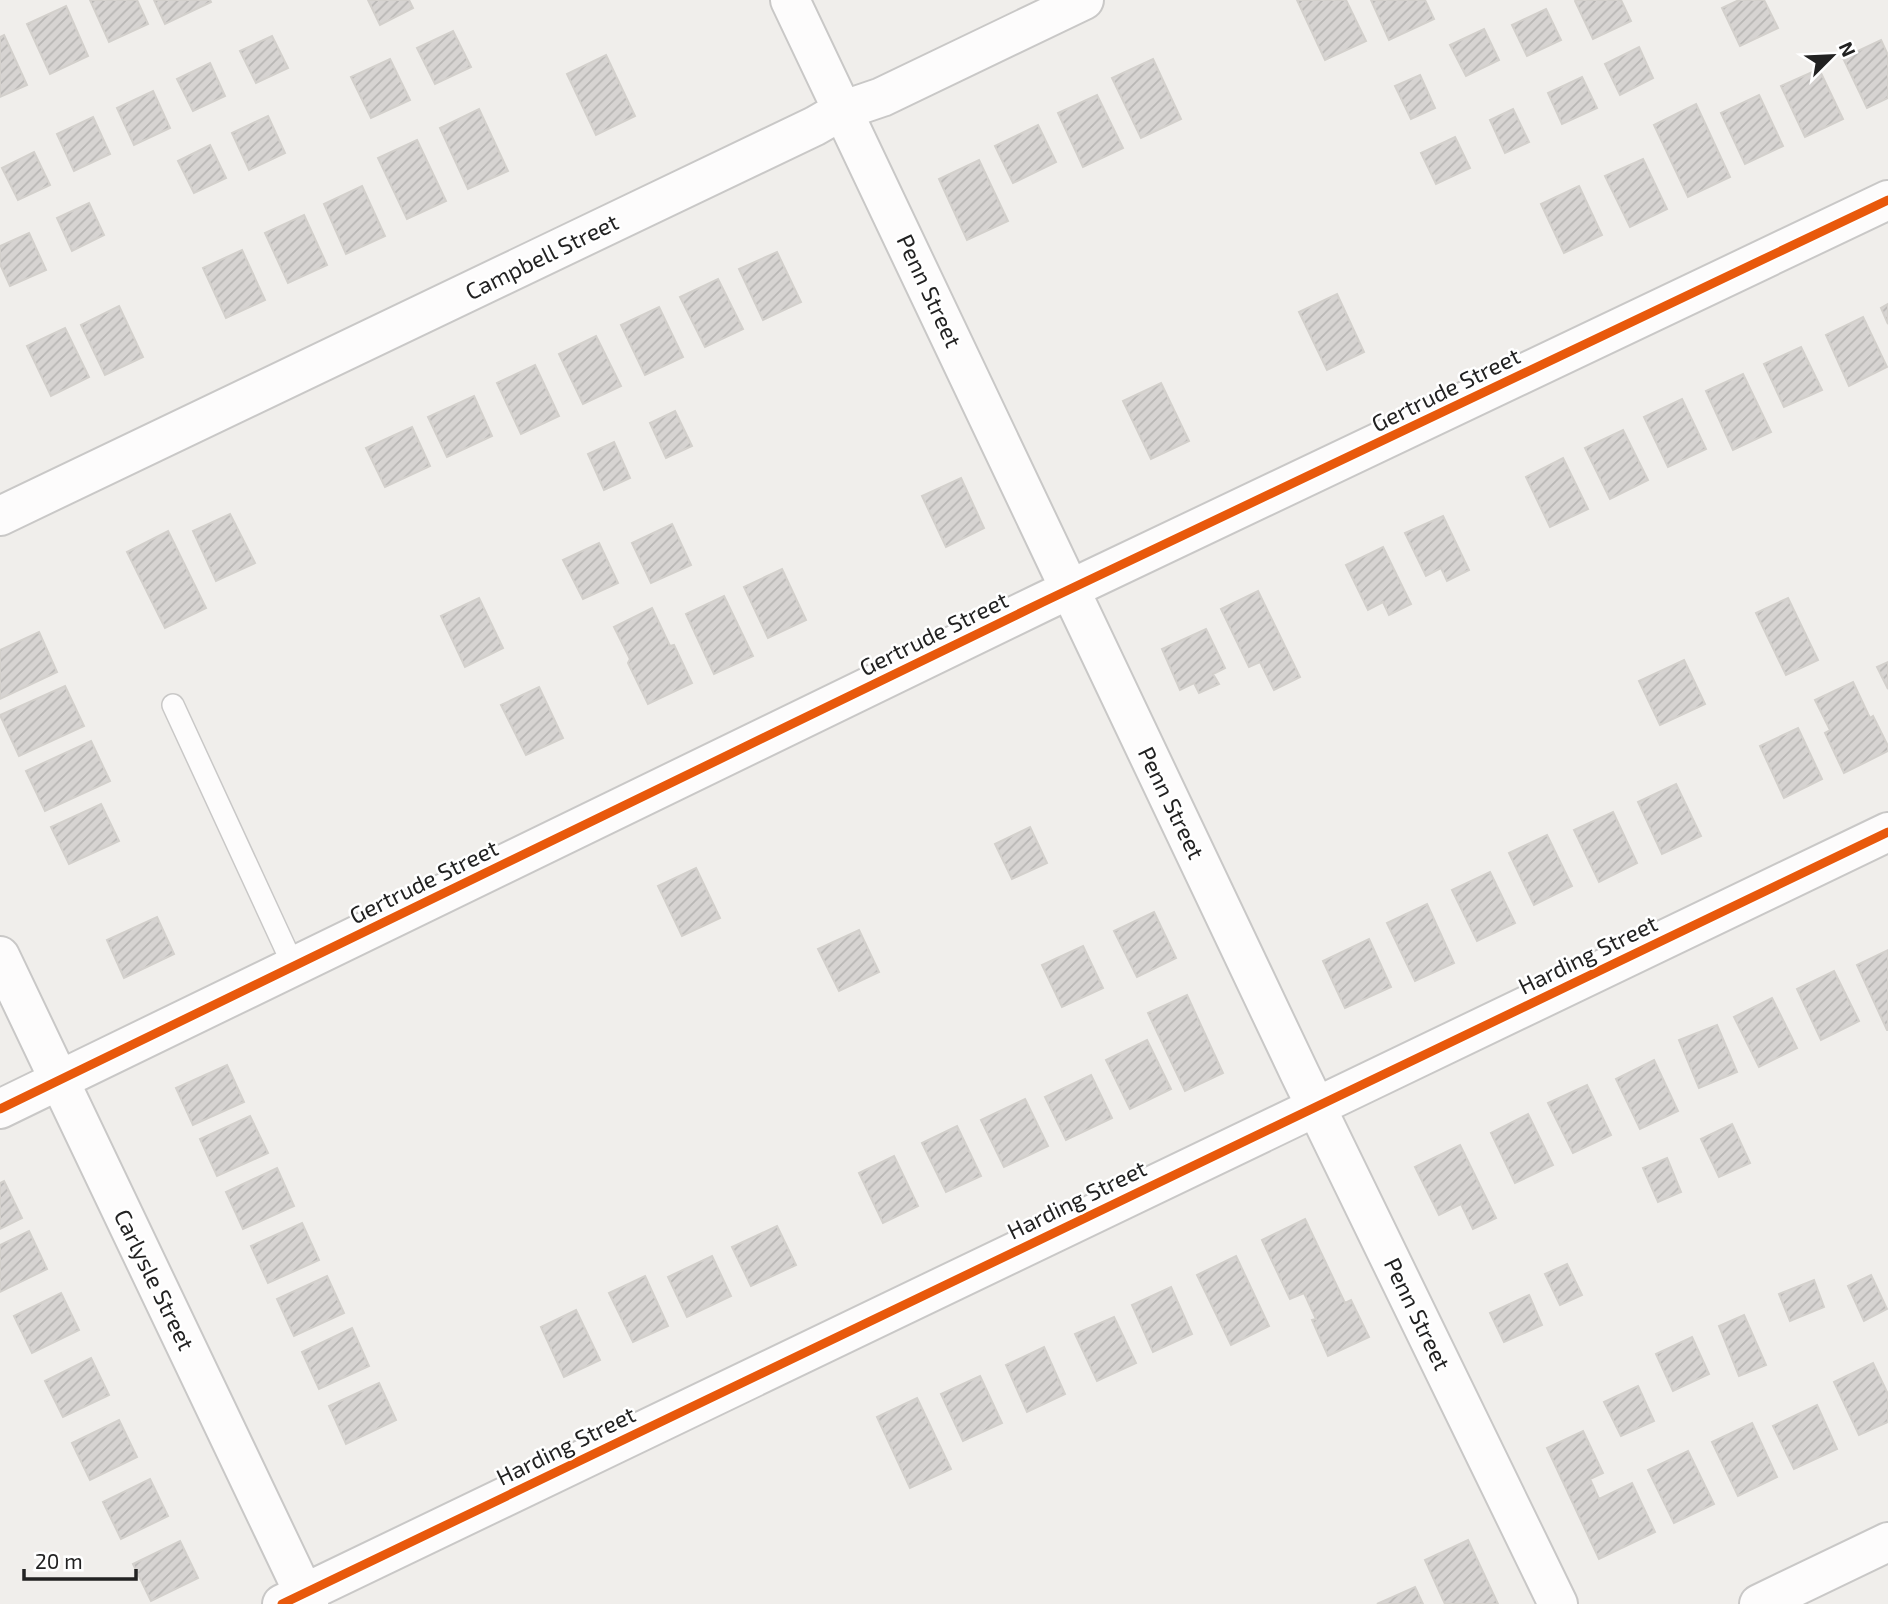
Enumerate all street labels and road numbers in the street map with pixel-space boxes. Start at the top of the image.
street label: Campbell Street [460,207,623,305]
street label: Penn Street [892,230,968,352]
street label: Gertrude Street [1367,341,1525,437]
street label: Gertrude Street [855,585,1013,681]
street label: Penn Street [1133,742,1211,864]
street label: Gertrude Street [345,833,503,929]
street label: Harding Street [1514,908,1662,1000]
street label: Harding Street [1003,1153,1151,1245]
street label: Carlysle Street [109,1204,201,1355]
street label: Penn Street [1379,1253,1457,1375]
street label: Harding Street [492,1399,640,1491]

